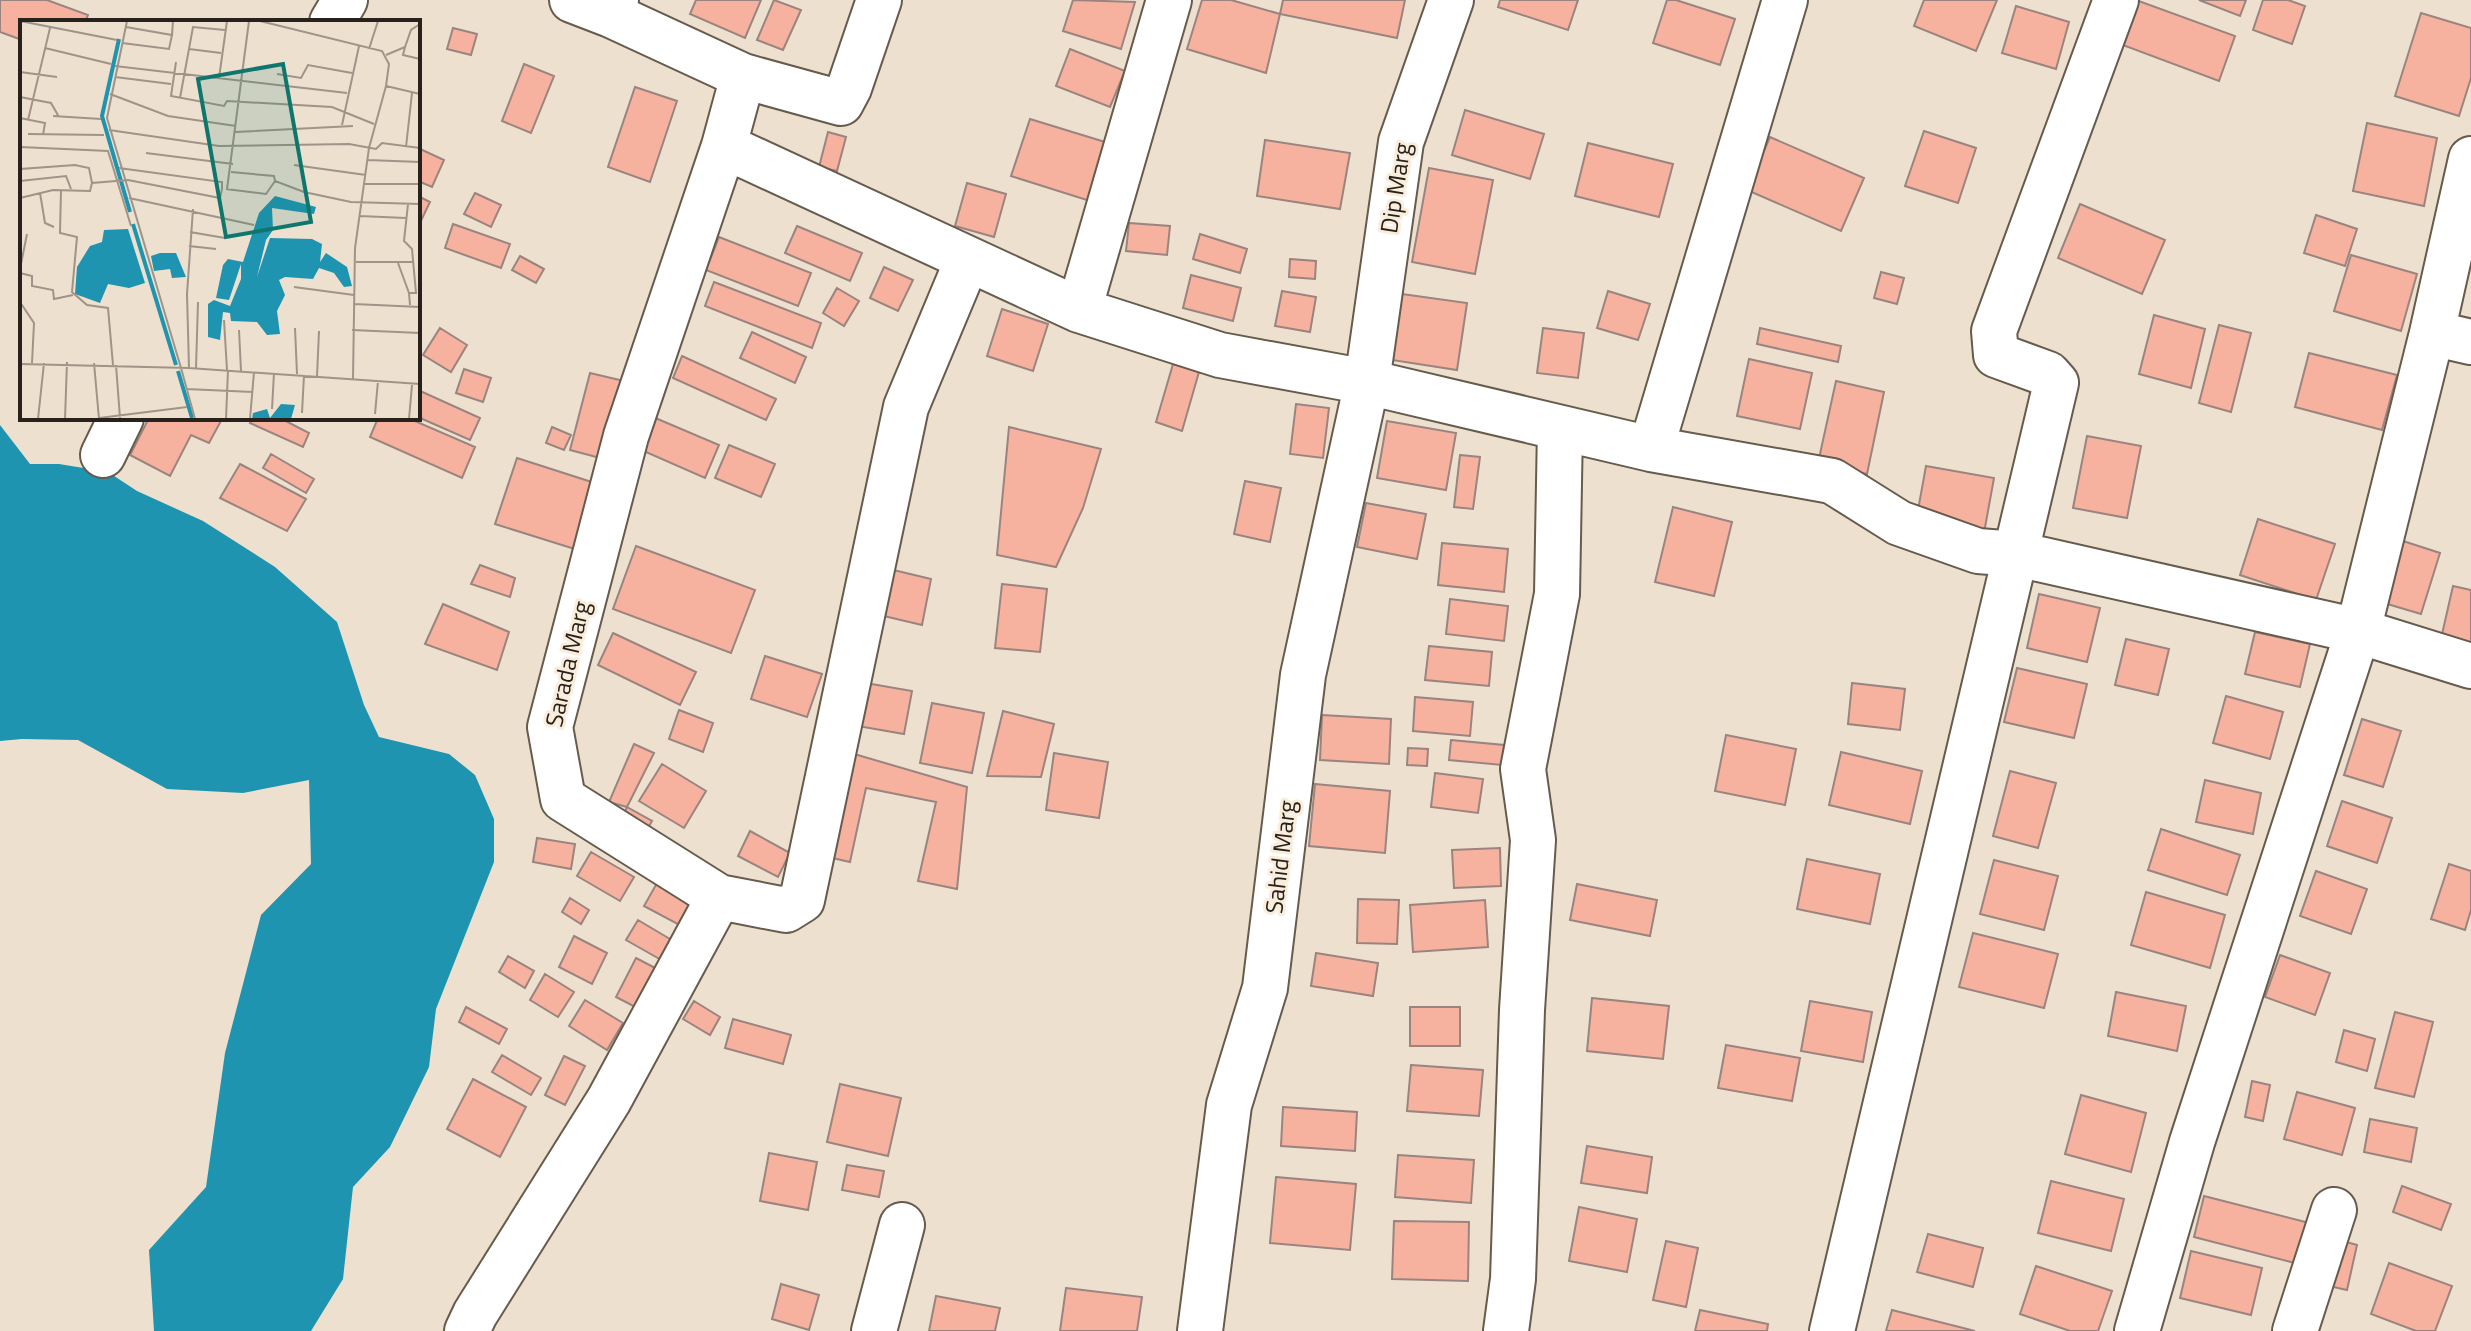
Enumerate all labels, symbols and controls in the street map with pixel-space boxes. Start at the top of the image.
inset map [20,20,420,420]
street label: Dip Marg [1370,140,1420,236]
street label: Sarada Marg [535,597,599,730]
street label: Sahid Marg [1255,798,1305,916]

